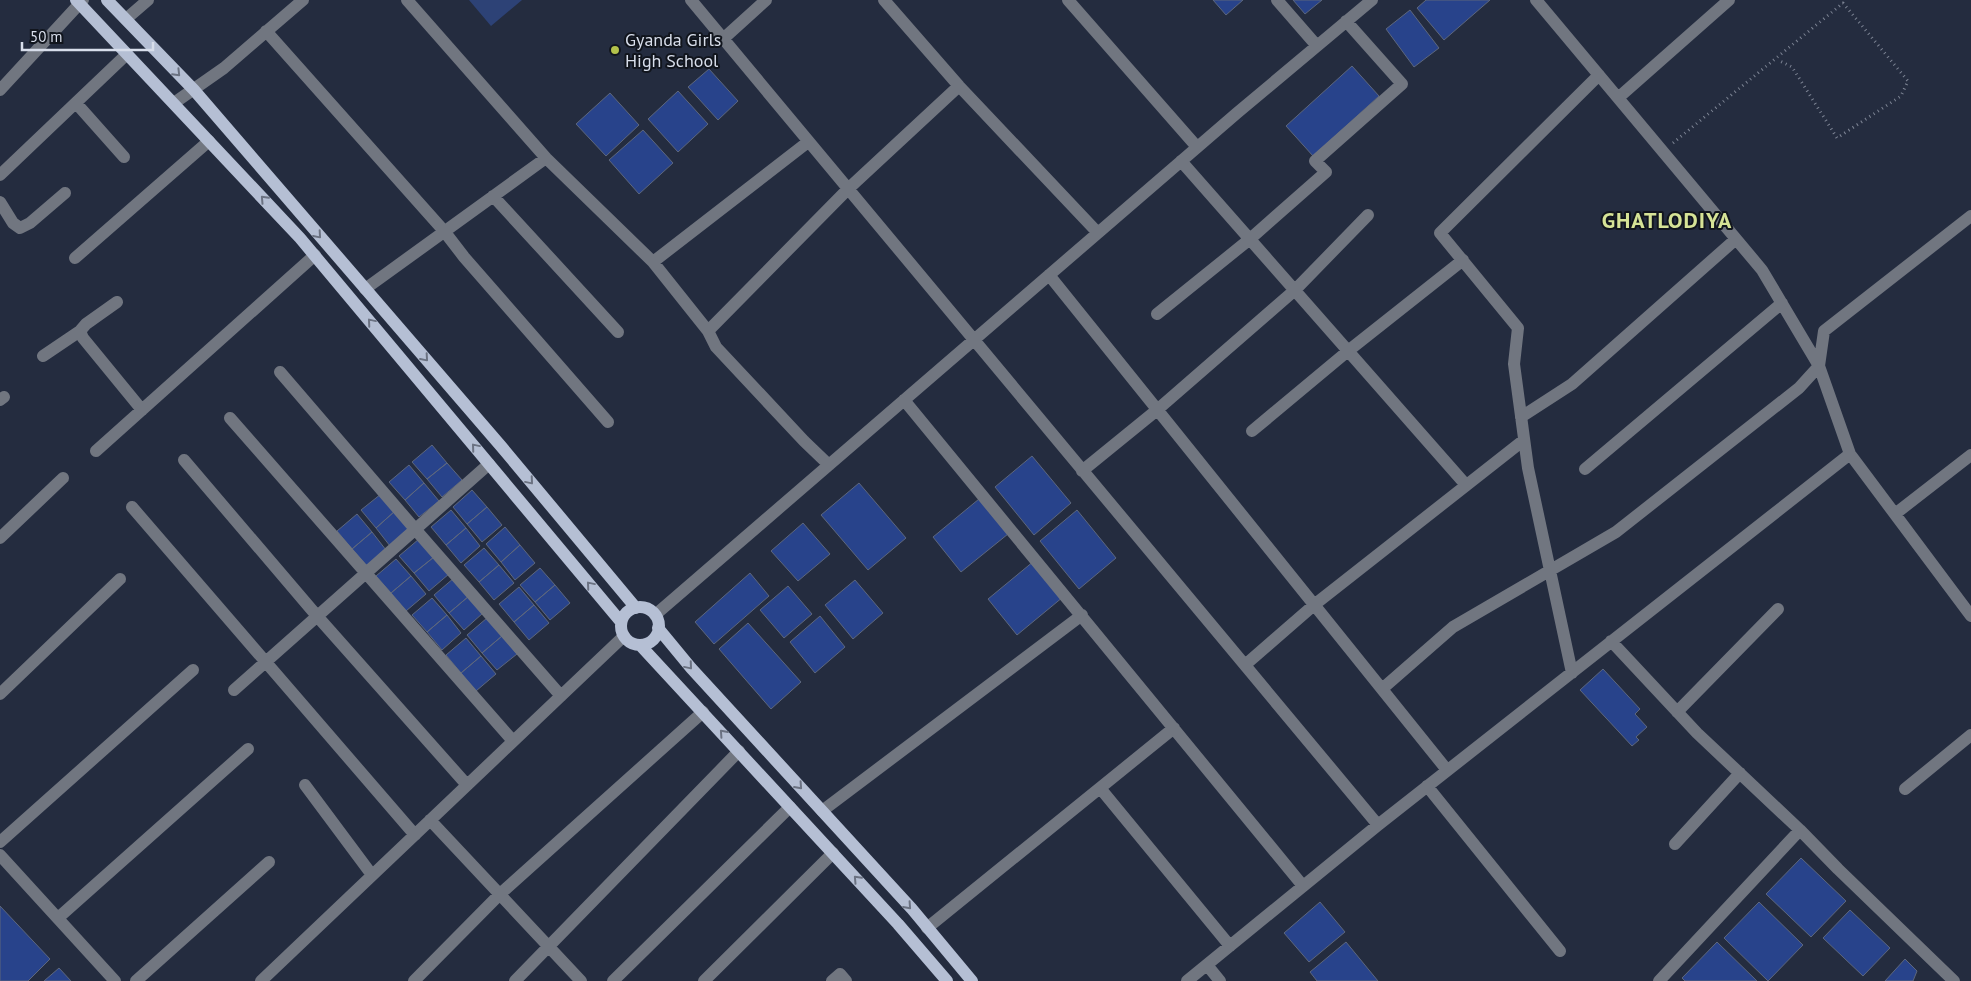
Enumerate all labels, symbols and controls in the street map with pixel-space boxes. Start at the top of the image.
scale bar [22,20,154,52]
text: 50 m [30,27,63,46]
place label: Gyanda Girls High School [625,28,721,72]
marker: Gyanda Girls High School [609,44,621,56]
one-way arrow [172,67,181,76]
one-way arrow [261,196,270,205]
district label: GHATLODIYA [1602,206,1732,234]
one-way arrow [312,230,321,239]
one-way arrow [368,319,376,328]
one-way arrow [419,353,428,362]
one-way arrow [471,443,480,452]
one-way arrow [525,476,534,485]
one-way arrow [588,582,596,591]
one-way arrow [684,660,693,669]
one-way arrow [720,730,729,739]
one-way arrow [793,780,802,789]
one-way arrow [854,875,863,884]
one-way arrow [903,900,912,909]

